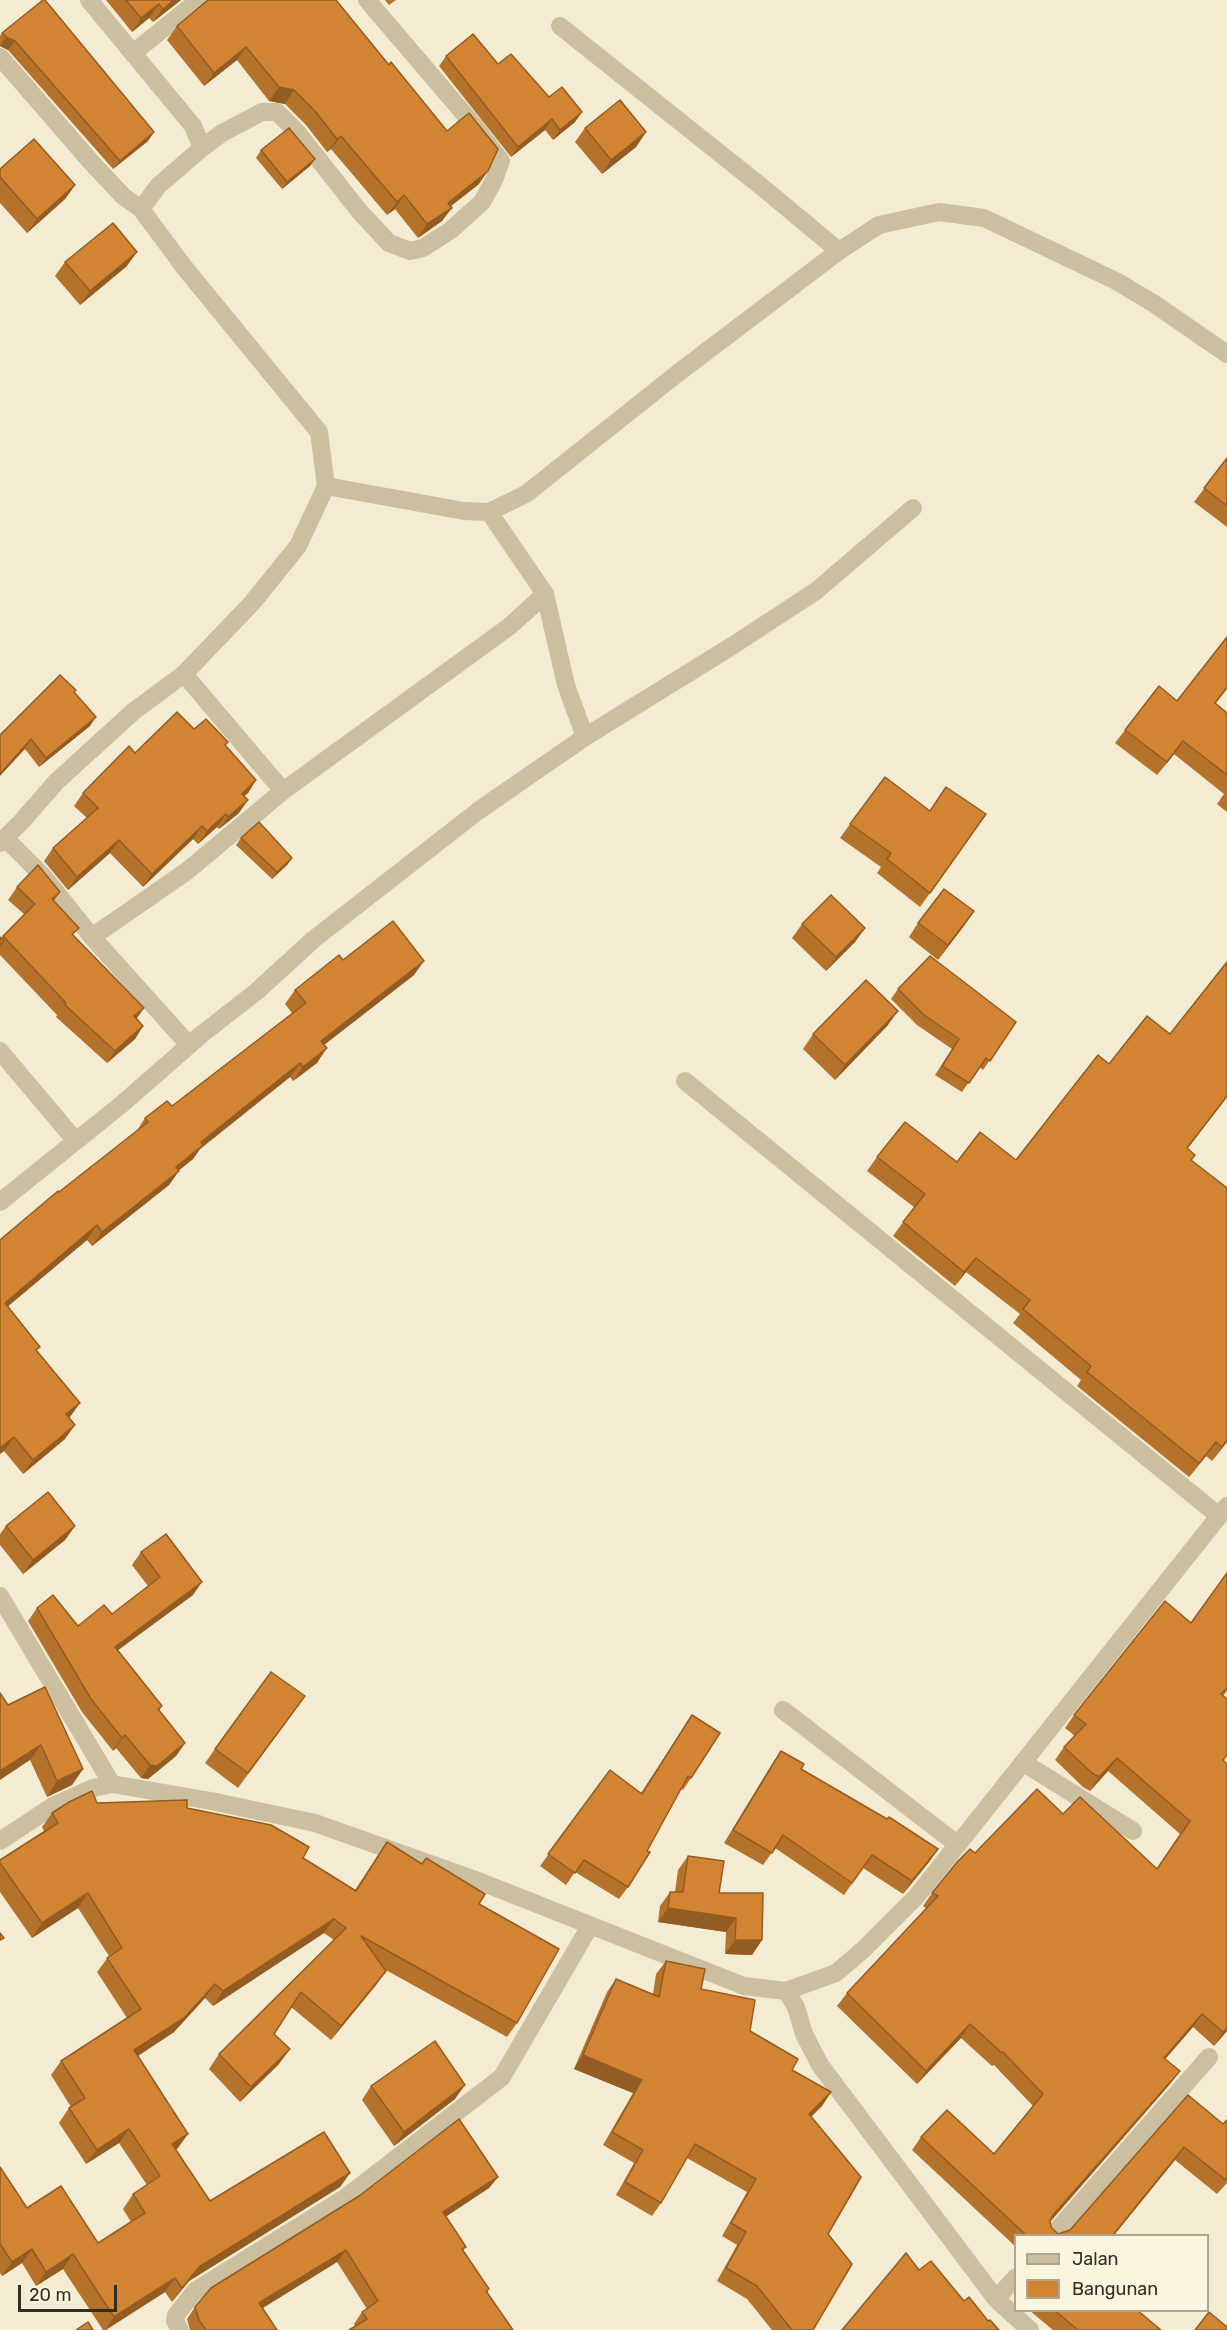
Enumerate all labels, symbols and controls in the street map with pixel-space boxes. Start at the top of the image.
legend [1014,2234,1209,2312]
text: Jalan [1072,2248,1119,2270]
scale bar [21,2273,120,2311]
text: Bangunan [1072,2278,1158,2300]
text: 20 m [29,2284,71,2306]

